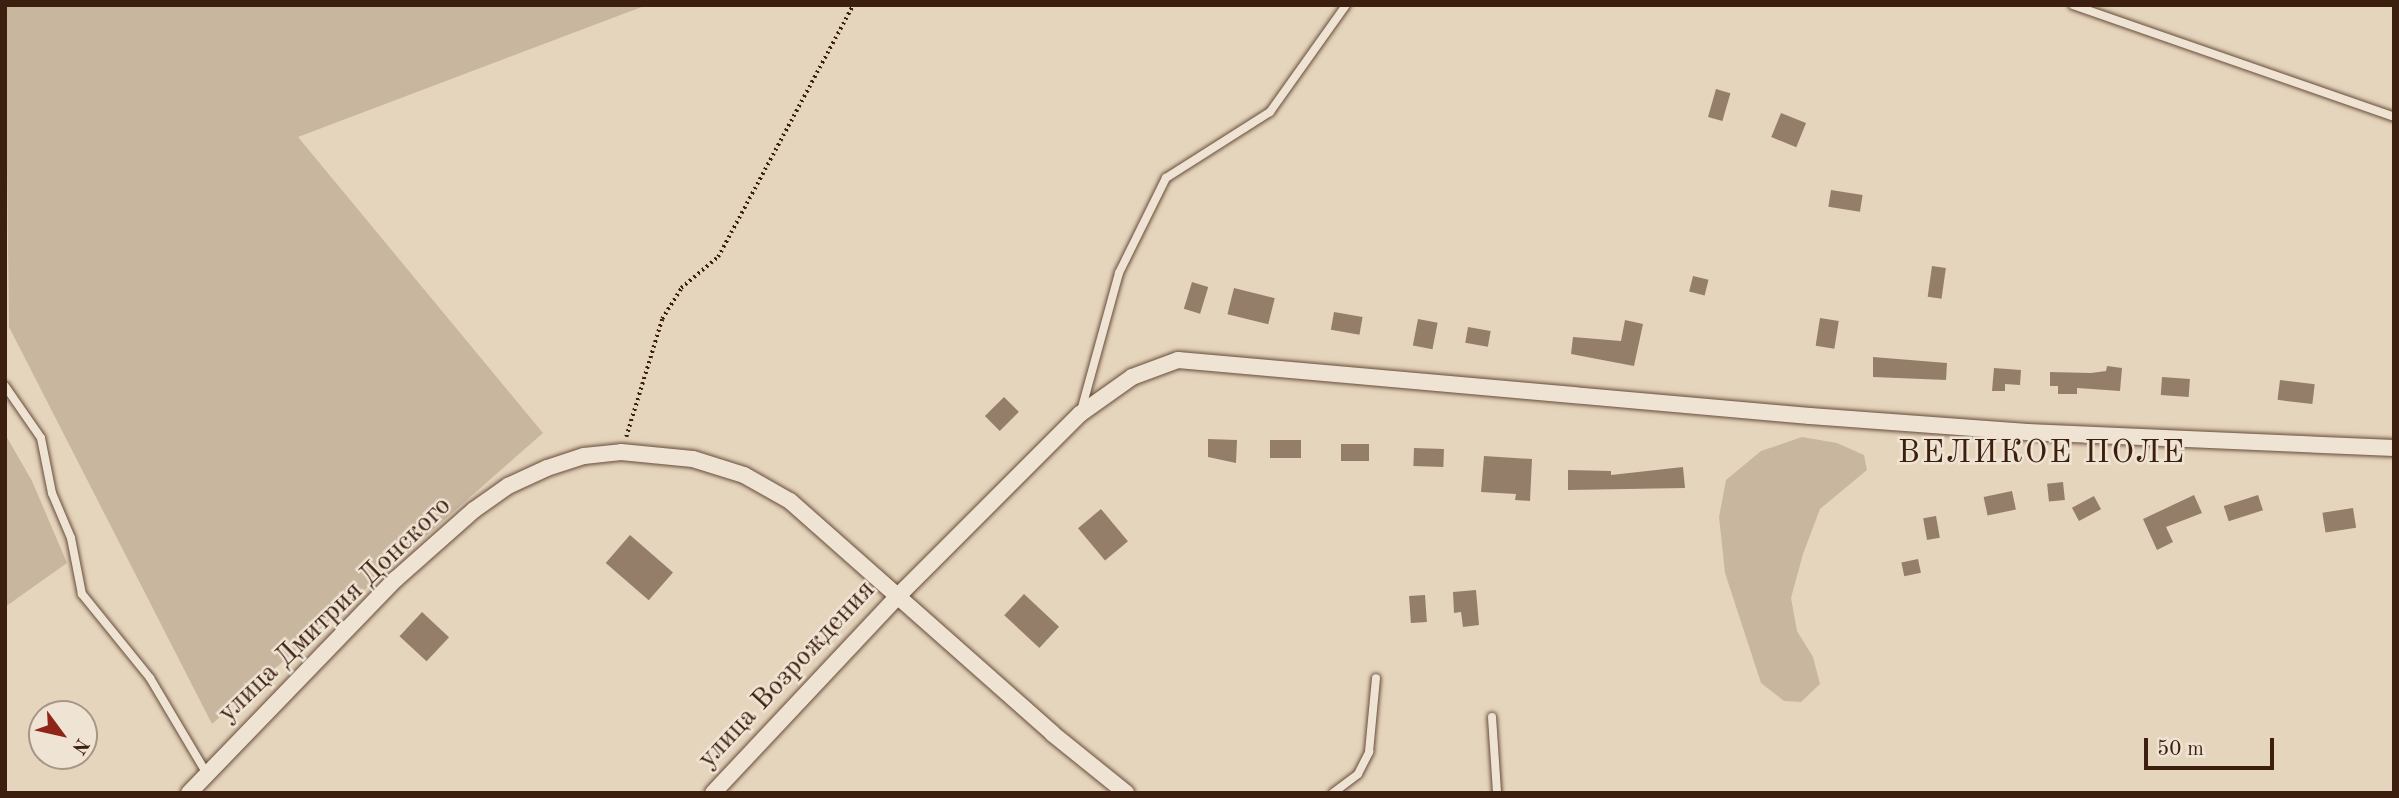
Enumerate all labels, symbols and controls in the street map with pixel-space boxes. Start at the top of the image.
district label: ВЕЛИКОЕ ПОЛЕ [1899,435,2185,473]
street label: улица Дмитрия Донского [211,490,459,730]
street label: улица Возрождения [691,574,883,776]
north arrow [28,700,98,770]
scale bar [2147,724,2276,768]
text: N [67,734,91,757]
text: 50 m [2157,739,2204,760]

